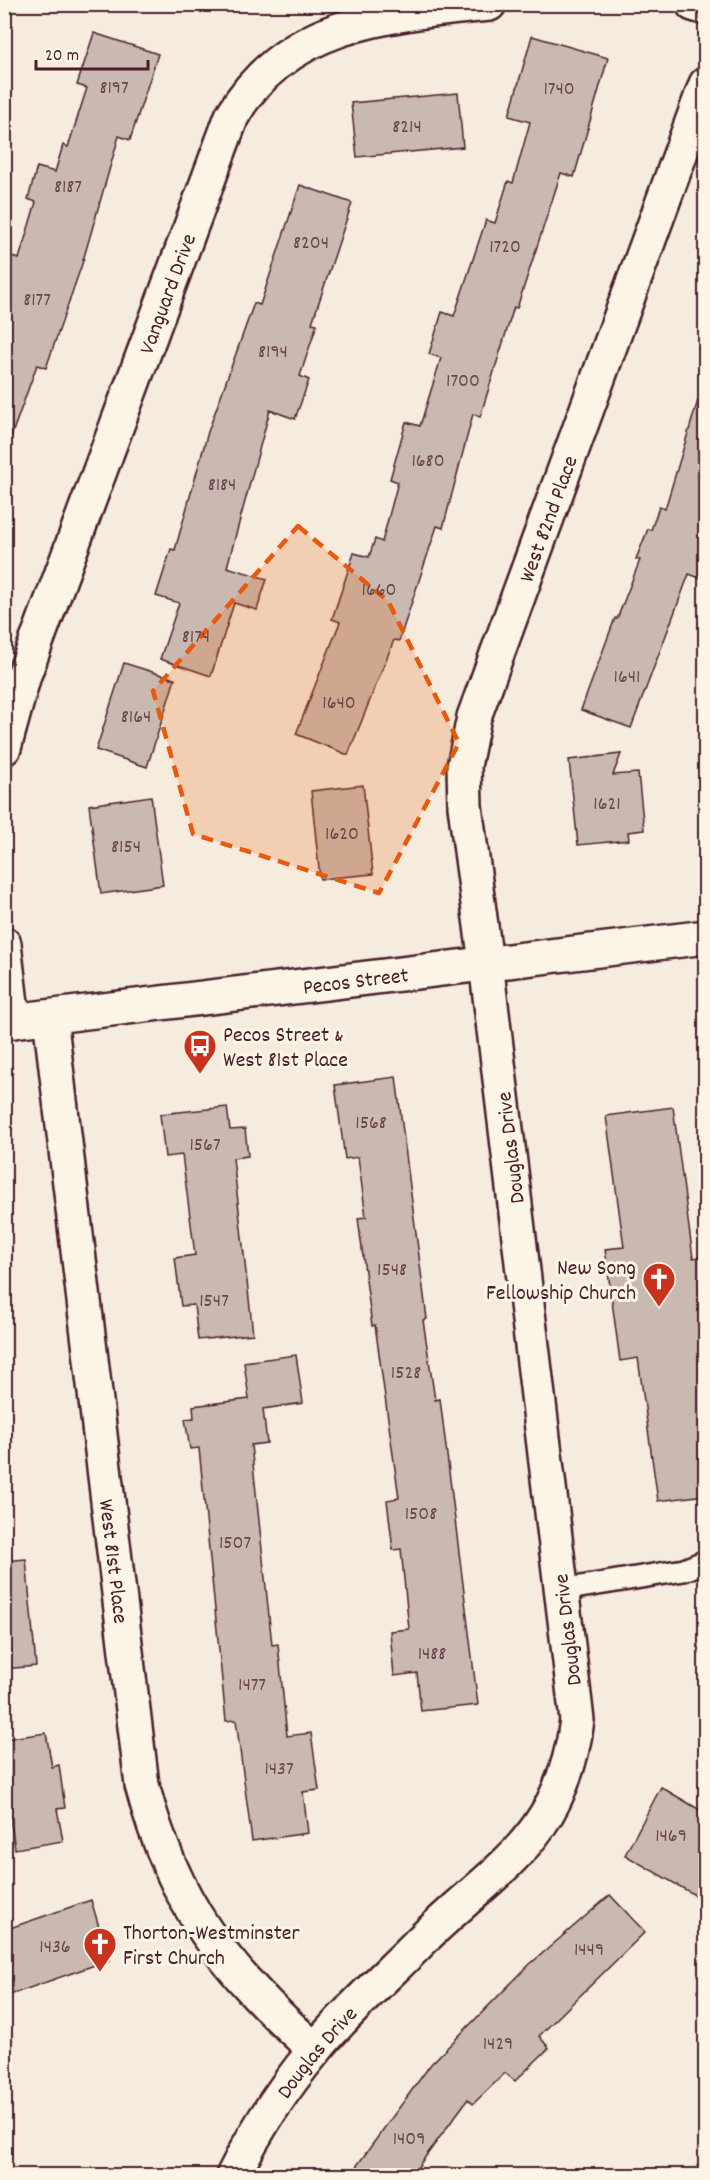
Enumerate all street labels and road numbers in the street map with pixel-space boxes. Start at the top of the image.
street label: Vanguard Drive [133,230,206,359]
street label: West 82nd Place [513,452,588,587]
street label: Pecos Street [301,961,410,1005]
street label: Douglas Drive [490,1090,535,1205]
street label: West 81st Place [89,1498,135,1625]
street label: Douglas Drive [547,1572,592,1687]
street label: Douglas Drive [271,2000,366,2106]

